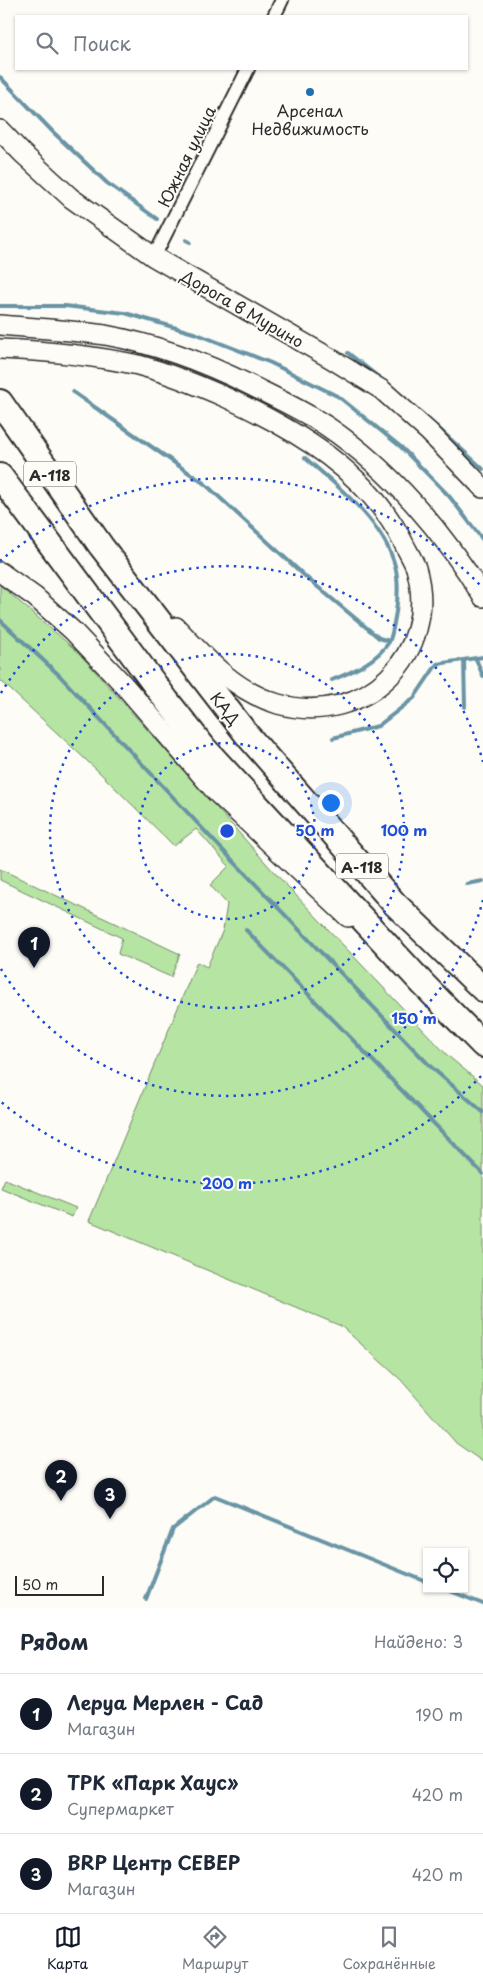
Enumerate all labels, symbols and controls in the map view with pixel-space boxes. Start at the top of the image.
search box [15,15,468,70]
icon: search [33,29,61,57]
text: Поиск [73,29,131,57]
marker: Арсенал Недвижимость [304,86,316,98]
place label: Арсенал Недвижимость [251,98,369,140]
street label: Южная улица [151,101,221,211]
street label: Дорога в Мурино [176,263,309,353]
road number: А-118 [24,462,76,486]
street label: КАД [205,686,247,730]
your location [318,790,344,816]
text: 50 m [296,818,334,841]
text: 100 m [381,818,427,841]
centre of rings [218,822,236,840]
road number: А-118 [336,854,388,878]
pin: 1 [18,927,50,968]
text: 150 m [391,1006,437,1029]
text: 200 m [202,1171,252,1194]
pin: 2 [45,1460,77,1501]
pin: 3 [94,1478,126,1519]
map controls [423,1548,468,1593]
button: locate [423,1548,468,1593]
scale bar [15,1573,104,1596]
text: 50 m [22,1574,58,1595]
text: Рядом [20,1625,88,1657]
text: Найдено: 3 [374,1629,463,1653]
text: Леруа Мерлен - Сад [67,1688,263,1716]
text: 1 [32,1702,40,1726]
text: 190 m [415,1702,463,1726]
text: Магазин [67,1716,136,1740]
text: ТРК «Парк Хаус» [67,1768,238,1796]
text: 2 [30,1782,42,1806]
text: 420 m [412,1782,463,1806]
text: Супермаркет [67,1796,174,1820]
text: BRP Центр СЕВЕР [67,1848,240,1876]
text: 3 [31,1862,41,1886]
text: 420 m [412,1862,463,1886]
text: Магазин [67,1876,136,1900]
tab: Карта [47,1923,88,1974]
tab: Маршрут [182,1923,248,1974]
tab: Сохранённые [342,1923,436,1974]

